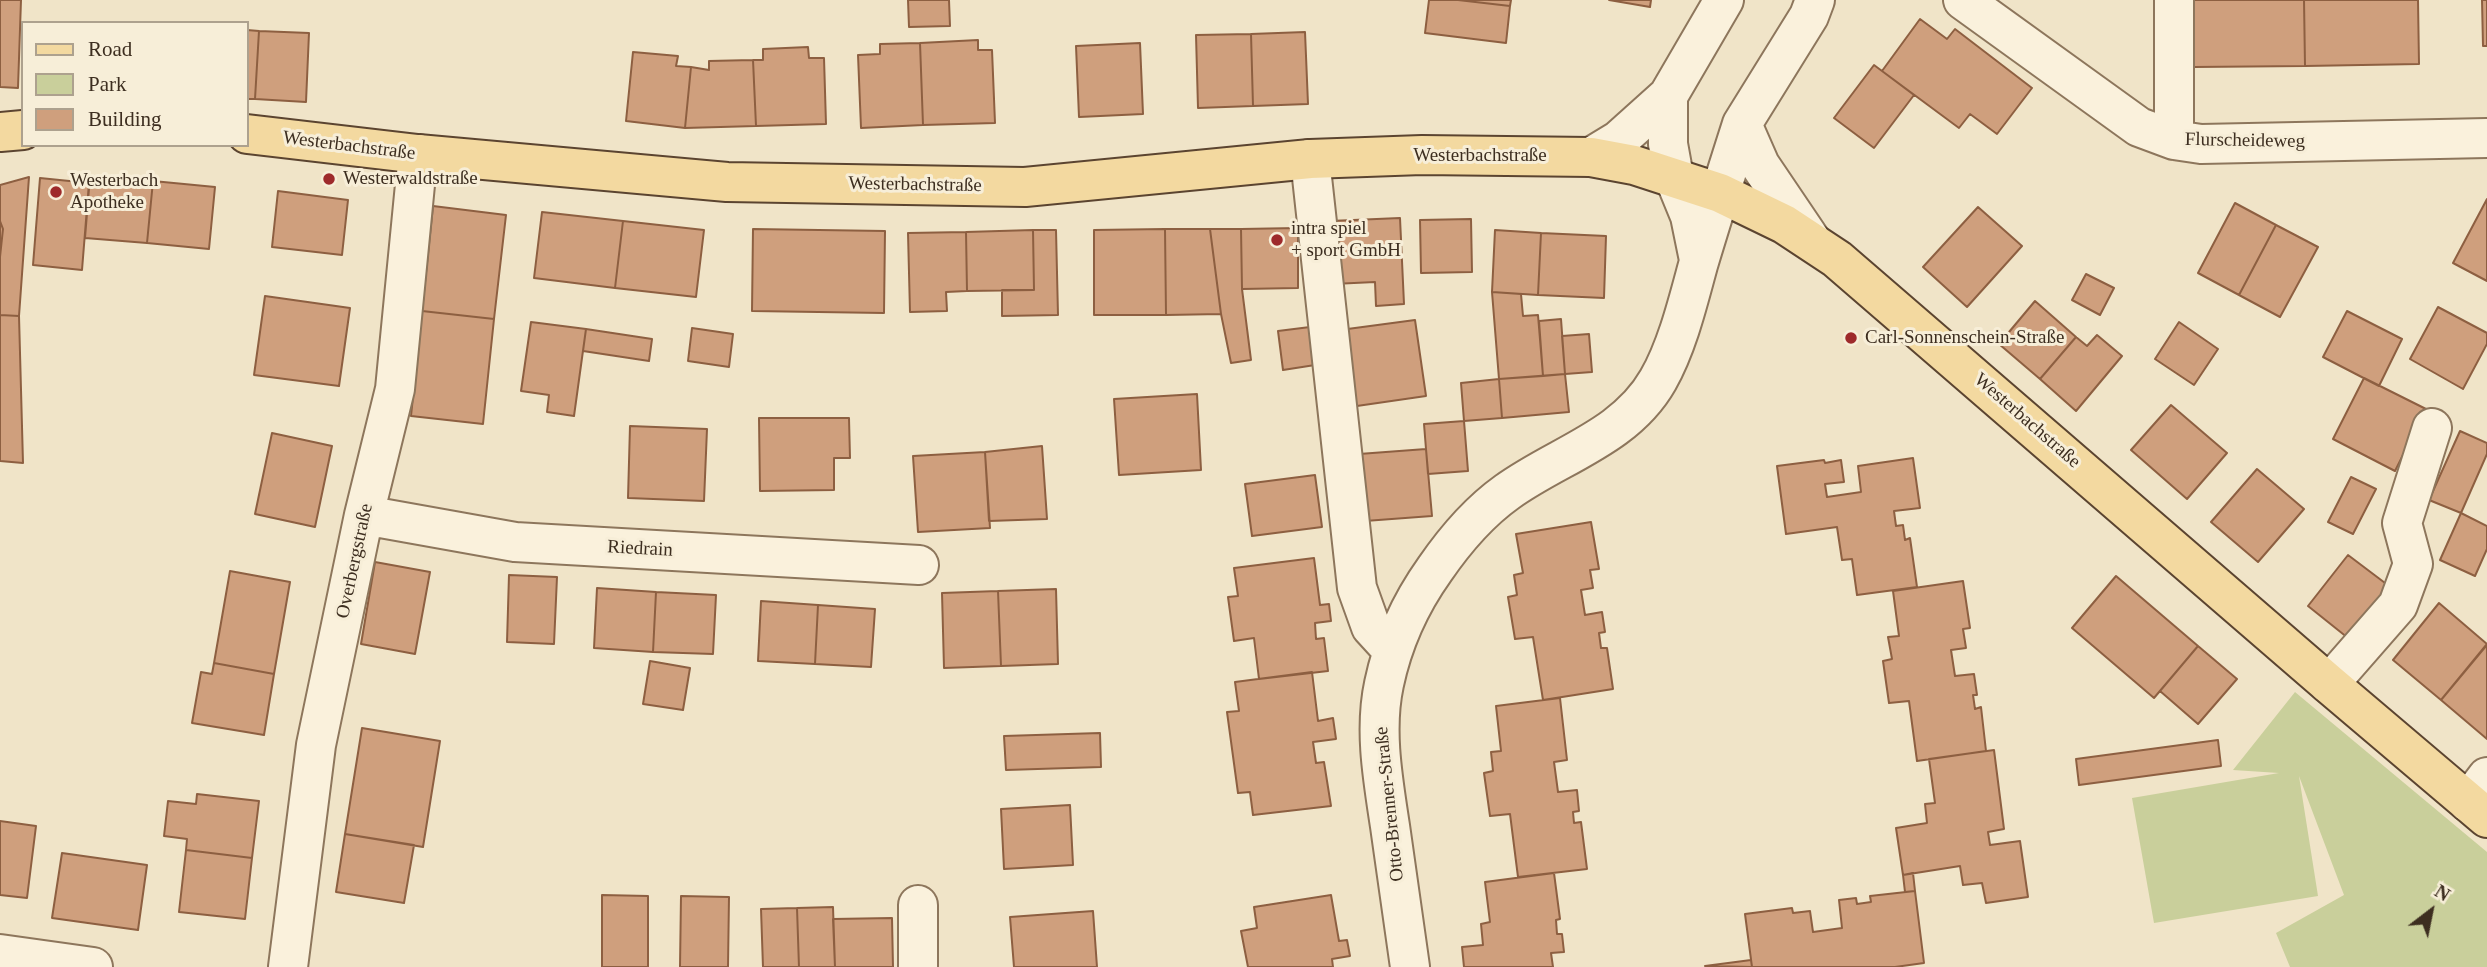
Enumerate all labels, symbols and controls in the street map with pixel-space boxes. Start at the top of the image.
legend [21,21,248,147]
text: Road [88,37,132,61]
text: Park [88,72,127,96]
text: Building [88,107,162,131]
street label: Westerbachstraße [281,127,417,165]
street label: Flurscheideweg [2185,129,2305,153]
street label: Westerbachstraße [1413,145,1547,167]
place label: Westerwaldstraße [343,168,478,190]
place label: Westerbach Apotheke [70,170,158,214]
marker: Westerwaldstraße [321,171,337,187]
street label: Westerbachstraße [848,172,982,198]
marker: Westerbach Apotheke [48,184,64,200]
place label: intra spiel + sport GmbH [1291,218,1401,262]
marker: intra spiel + sport GmbH [1269,232,1285,248]
place label: Carl-Sonnenschein-Straße [1865,327,2064,349]
marker: Carl-Sonnenschein-Straße [1843,330,1859,346]
street label: Westerbachstraße [1969,369,2085,473]
street label: Overbergstraße [332,502,378,620]
street label: Riedrain [607,536,673,562]
street label: Otto-Brenner-Straße [1371,725,1409,883]
north arrow [2396,876,2466,946]
text: N [2431,880,2454,905]

